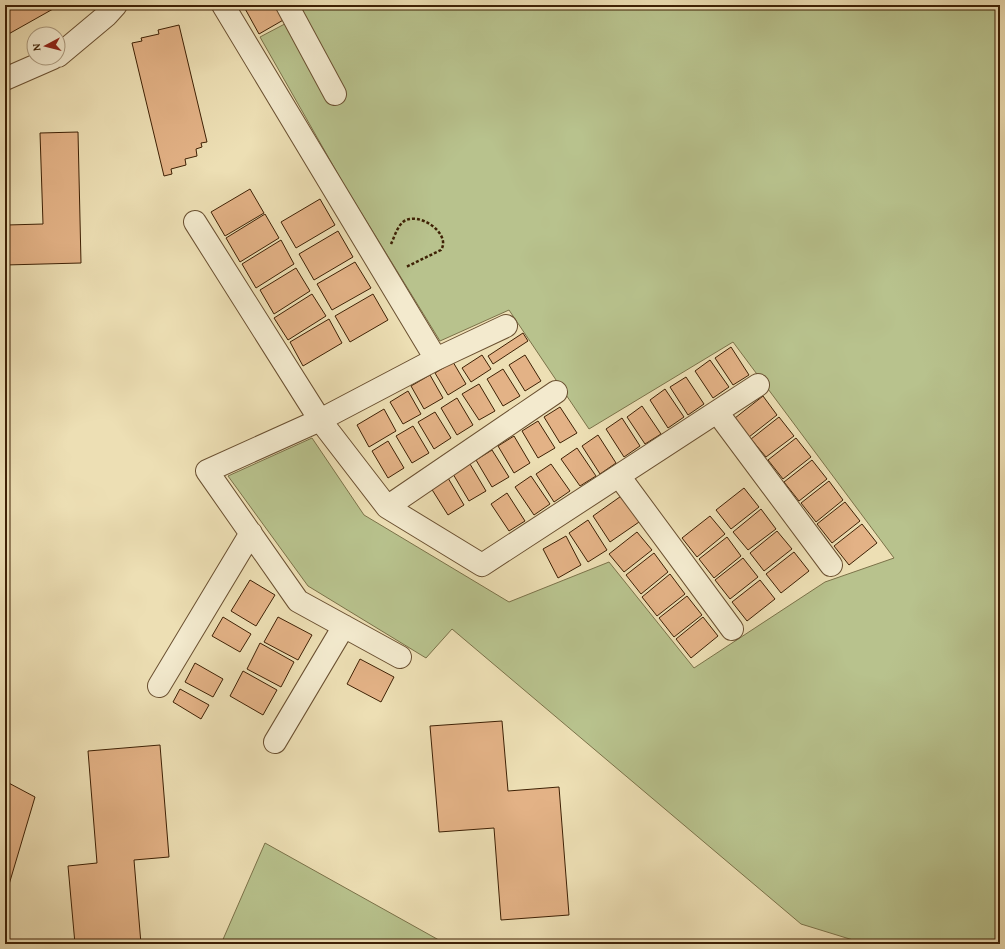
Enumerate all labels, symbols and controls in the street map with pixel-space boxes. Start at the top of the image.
north arrow [26,26,66,66]
text: N [28,42,44,52]

